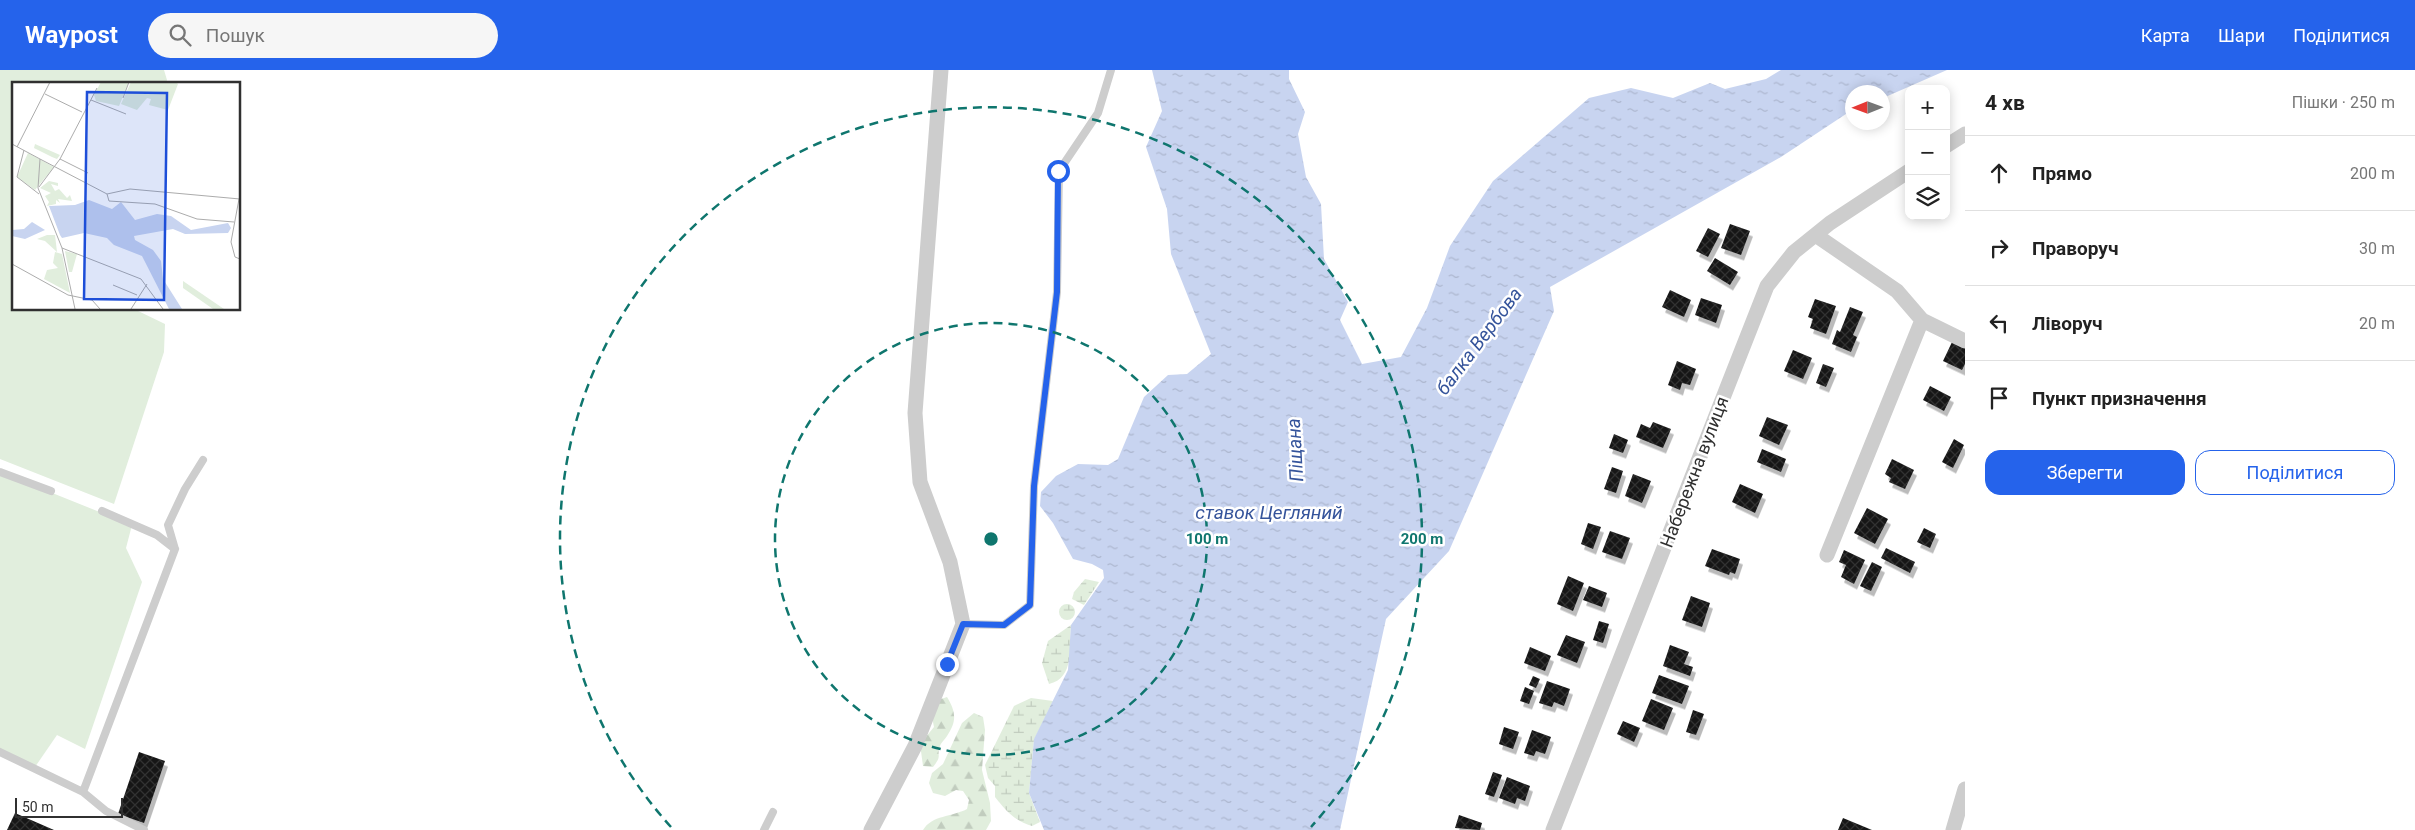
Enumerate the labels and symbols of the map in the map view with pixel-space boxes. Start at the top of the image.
inset map [12,82,240,310]
north arrow [1845,85,1890,130]
route start [1047,160,1070,183]
water label: балка Вербова [1431,283,1527,399]
street label: Набережна вулиця [1656,394,1732,550]
water label: Піщана [1282,418,1308,482]
water label: ставок Цегляний [1195,501,1343,524]
centre of rings [982,530,1000,548]
text: 100 m [1186,530,1228,548]
text: 200 m [1401,530,1443,548]
route end [936,653,959,676]
scale bar [15,795,122,818]

